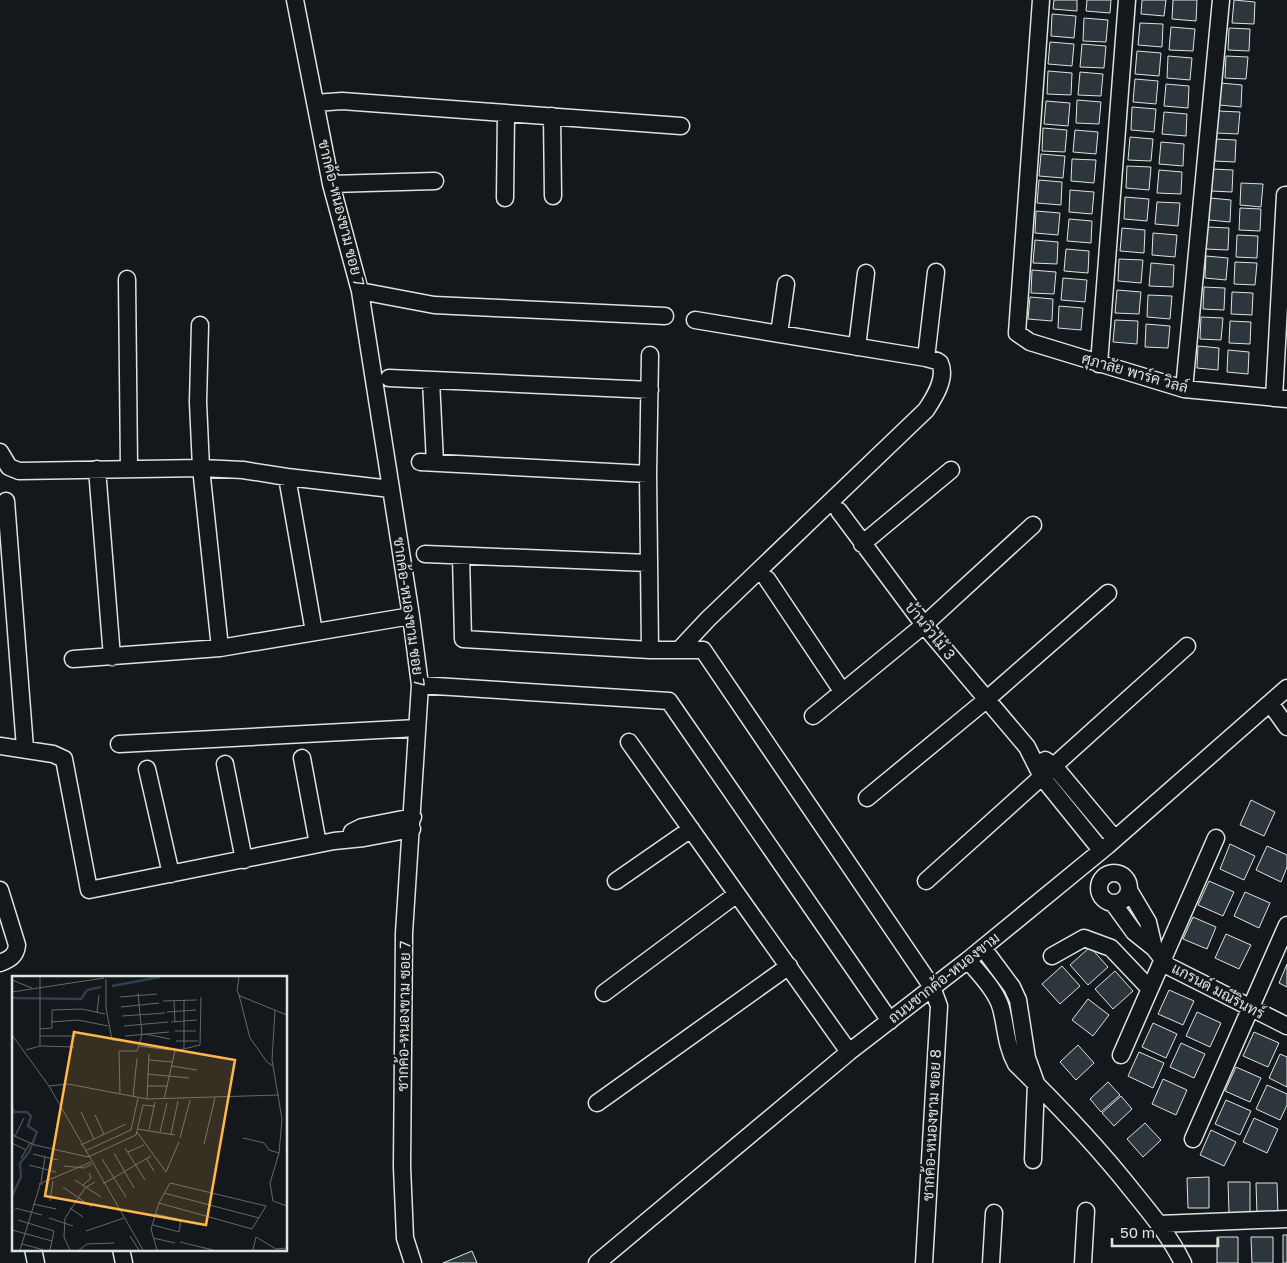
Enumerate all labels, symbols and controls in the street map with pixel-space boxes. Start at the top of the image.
street label: ชากค้อ-หนองขาม ซอย 7 [315,137,369,288]
street label: ศุภาลัย พาร์ค วิลล์ [1079,348,1191,399]
street label: ชากค้อ-หนองขาม ซอย 7 [391,536,429,688]
street label: บ้านวิวไม้ 3 [902,598,960,663]
street label: ถนนชากค้อ-หนองขาม [884,928,1003,1026]
street label: ชากค้อ-หนองขาม ซอย 7 [393,940,413,1092]
street label: แกรนด์ มณีรินทร์ [1169,958,1268,1022]
inset map [12,976,288,1250]
street label: ชากค้อ-หนองขาม ซอย 8 [918,1049,944,1201]
scale bar [1112,1216,1218,1248]
text: 50 m [1120,1223,1155,1241]

